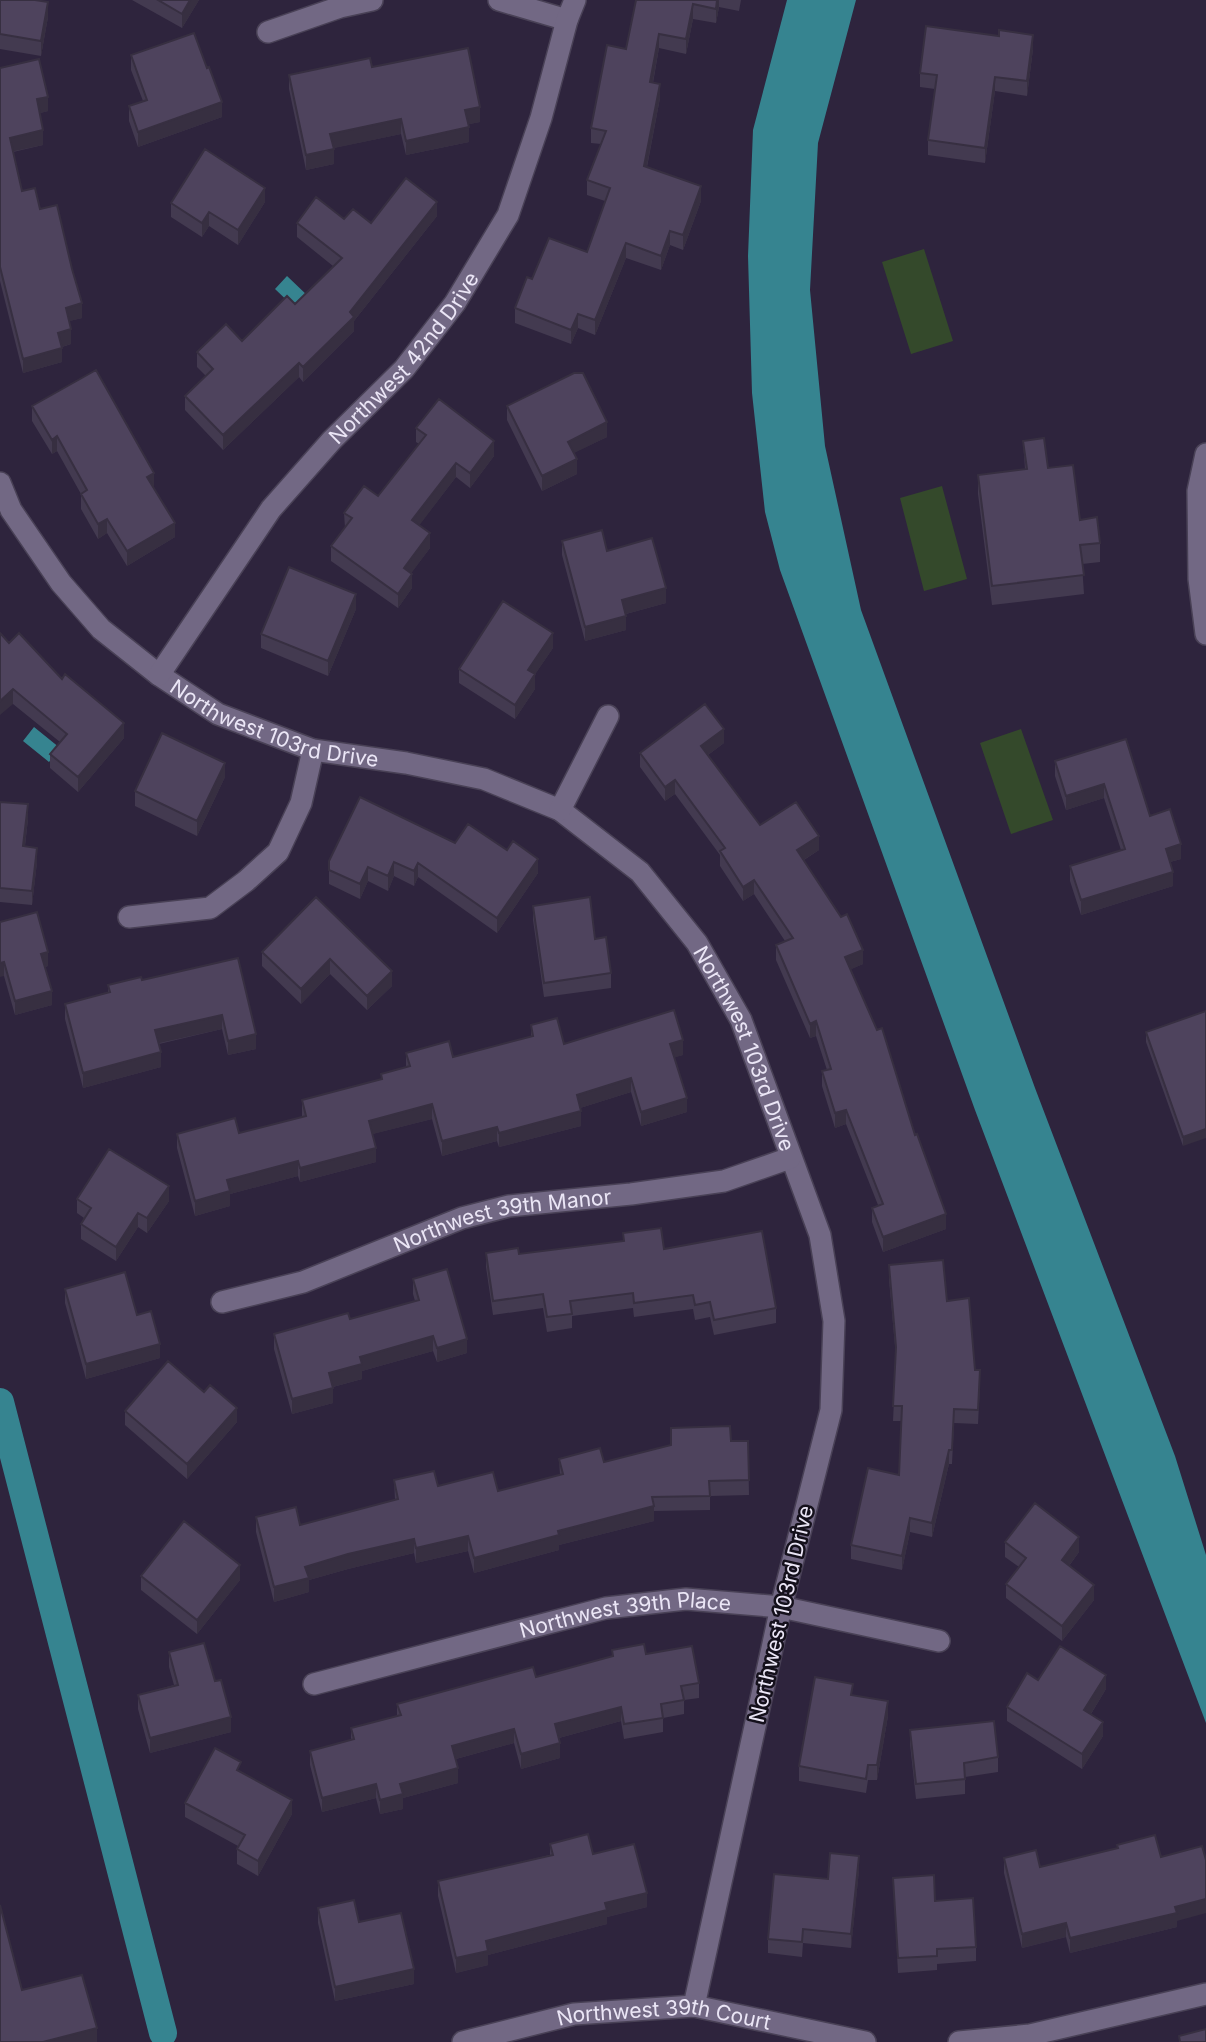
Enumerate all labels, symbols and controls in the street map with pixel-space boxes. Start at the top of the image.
street label: Northwest 42nd Drive [323,267,483,449]
street label: Northwest 103rd Drive [166,674,380,772]
street label: Northwest 103rd Drive [689,941,801,1154]
street label: Northwest 39th Manor [390,1183,613,1257]
street label: Northwest 103rd Drive [744,1503,818,1725]
street label: Northwest 39th Place [517,1586,732,1643]
street label: Northwest 39th Court [554,1993,773,2034]

